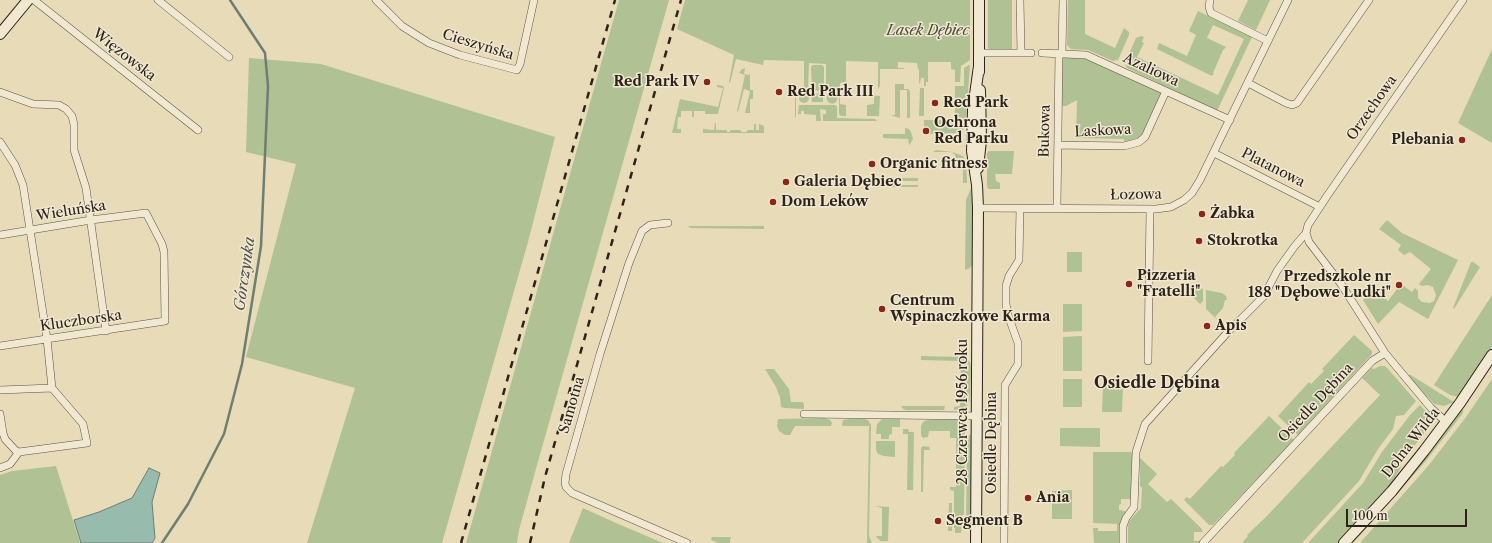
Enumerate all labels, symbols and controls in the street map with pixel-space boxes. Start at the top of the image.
park label: Lasek Dębiec [886,23,970,39]
street label: Więzowska [89,25,159,85]
street label: Cieszyńska [440,26,516,64]
street label: Azaliowa [1120,50,1182,90]
street label: Orzechowa [1343,72,1401,144]
place label: Red Park IV [613,74,699,90]
marker: Red Park IV [702,77,712,87]
place label: Red Park III [787,84,874,100]
marker: Red Park III [774,87,784,97]
place label: Red Park [943,95,1008,111]
marker: Red Park [930,98,940,108]
street label: Bukowa [1036,104,1054,158]
place label: Ochrona Red Parku [934,115,1009,148]
street label: Laskowa [1074,121,1132,141]
marker: Ochrona Red Parku [921,126,931,136]
place label: Plebania [1391,132,1454,148]
marker: Plebania [1457,135,1467,145]
street label: Platanowa [1239,145,1307,191]
place label: Organic fitness [880,156,988,172]
marker: Organic fitness [867,159,877,169]
place label: Galeria Dębiec [794,174,901,190]
marker: Galeria Dębiec [781,177,791,187]
street label: Łozowa [1110,186,1162,204]
place label: Dom Leków [781,194,868,210]
street label: Wieluńska [35,197,107,225]
marker: Dom Leków [768,197,778,207]
place label: Żabka [1210,206,1254,222]
marker: Żabka [1197,209,1207,219]
place label: Stokrotka [1207,233,1278,249]
water label: Górczynka [231,236,259,312]
marker: Stokrotka [1194,236,1204,246]
place label: Pizzeria "Fratelli" [1137,268,1200,300]
place label: Przedszkole nr 188 "Dębowe Ludki" [1248,269,1391,302]
marker: Pizzeria "Fratelli" [1124,279,1134,289]
marker: Przedszkole nr 188 "Dębowe Ludki" [1394,280,1404,290]
place label: Centrum Wspinaczkowe Karma [890,293,1050,326]
marker: Centrum Wspinaczkowe Karma [877,304,887,314]
street label: Kluczborska [39,307,123,335]
place label: Apis [1215,318,1247,334]
marker: Apis [1202,321,1212,331]
street label: 28 Czerwca 1956 roku [955,339,971,485]
street label: Osiedle Dębina [1275,360,1357,446]
district label: Osiedle Dębina [1094,373,1220,393]
street label: Samotna [556,375,588,435]
street label: Osiedle Dębina [984,392,1000,494]
street label: Dolna Wilda [1379,405,1443,481]
place label: Ania [1036,490,1070,506]
marker: Ania [1023,493,1033,503]
scale bar [1348,501,1469,527]
text: 100 m [1353,508,1388,523]
place label: Segment B [946,513,1023,529]
marker: Segment B [933,516,943,526]

